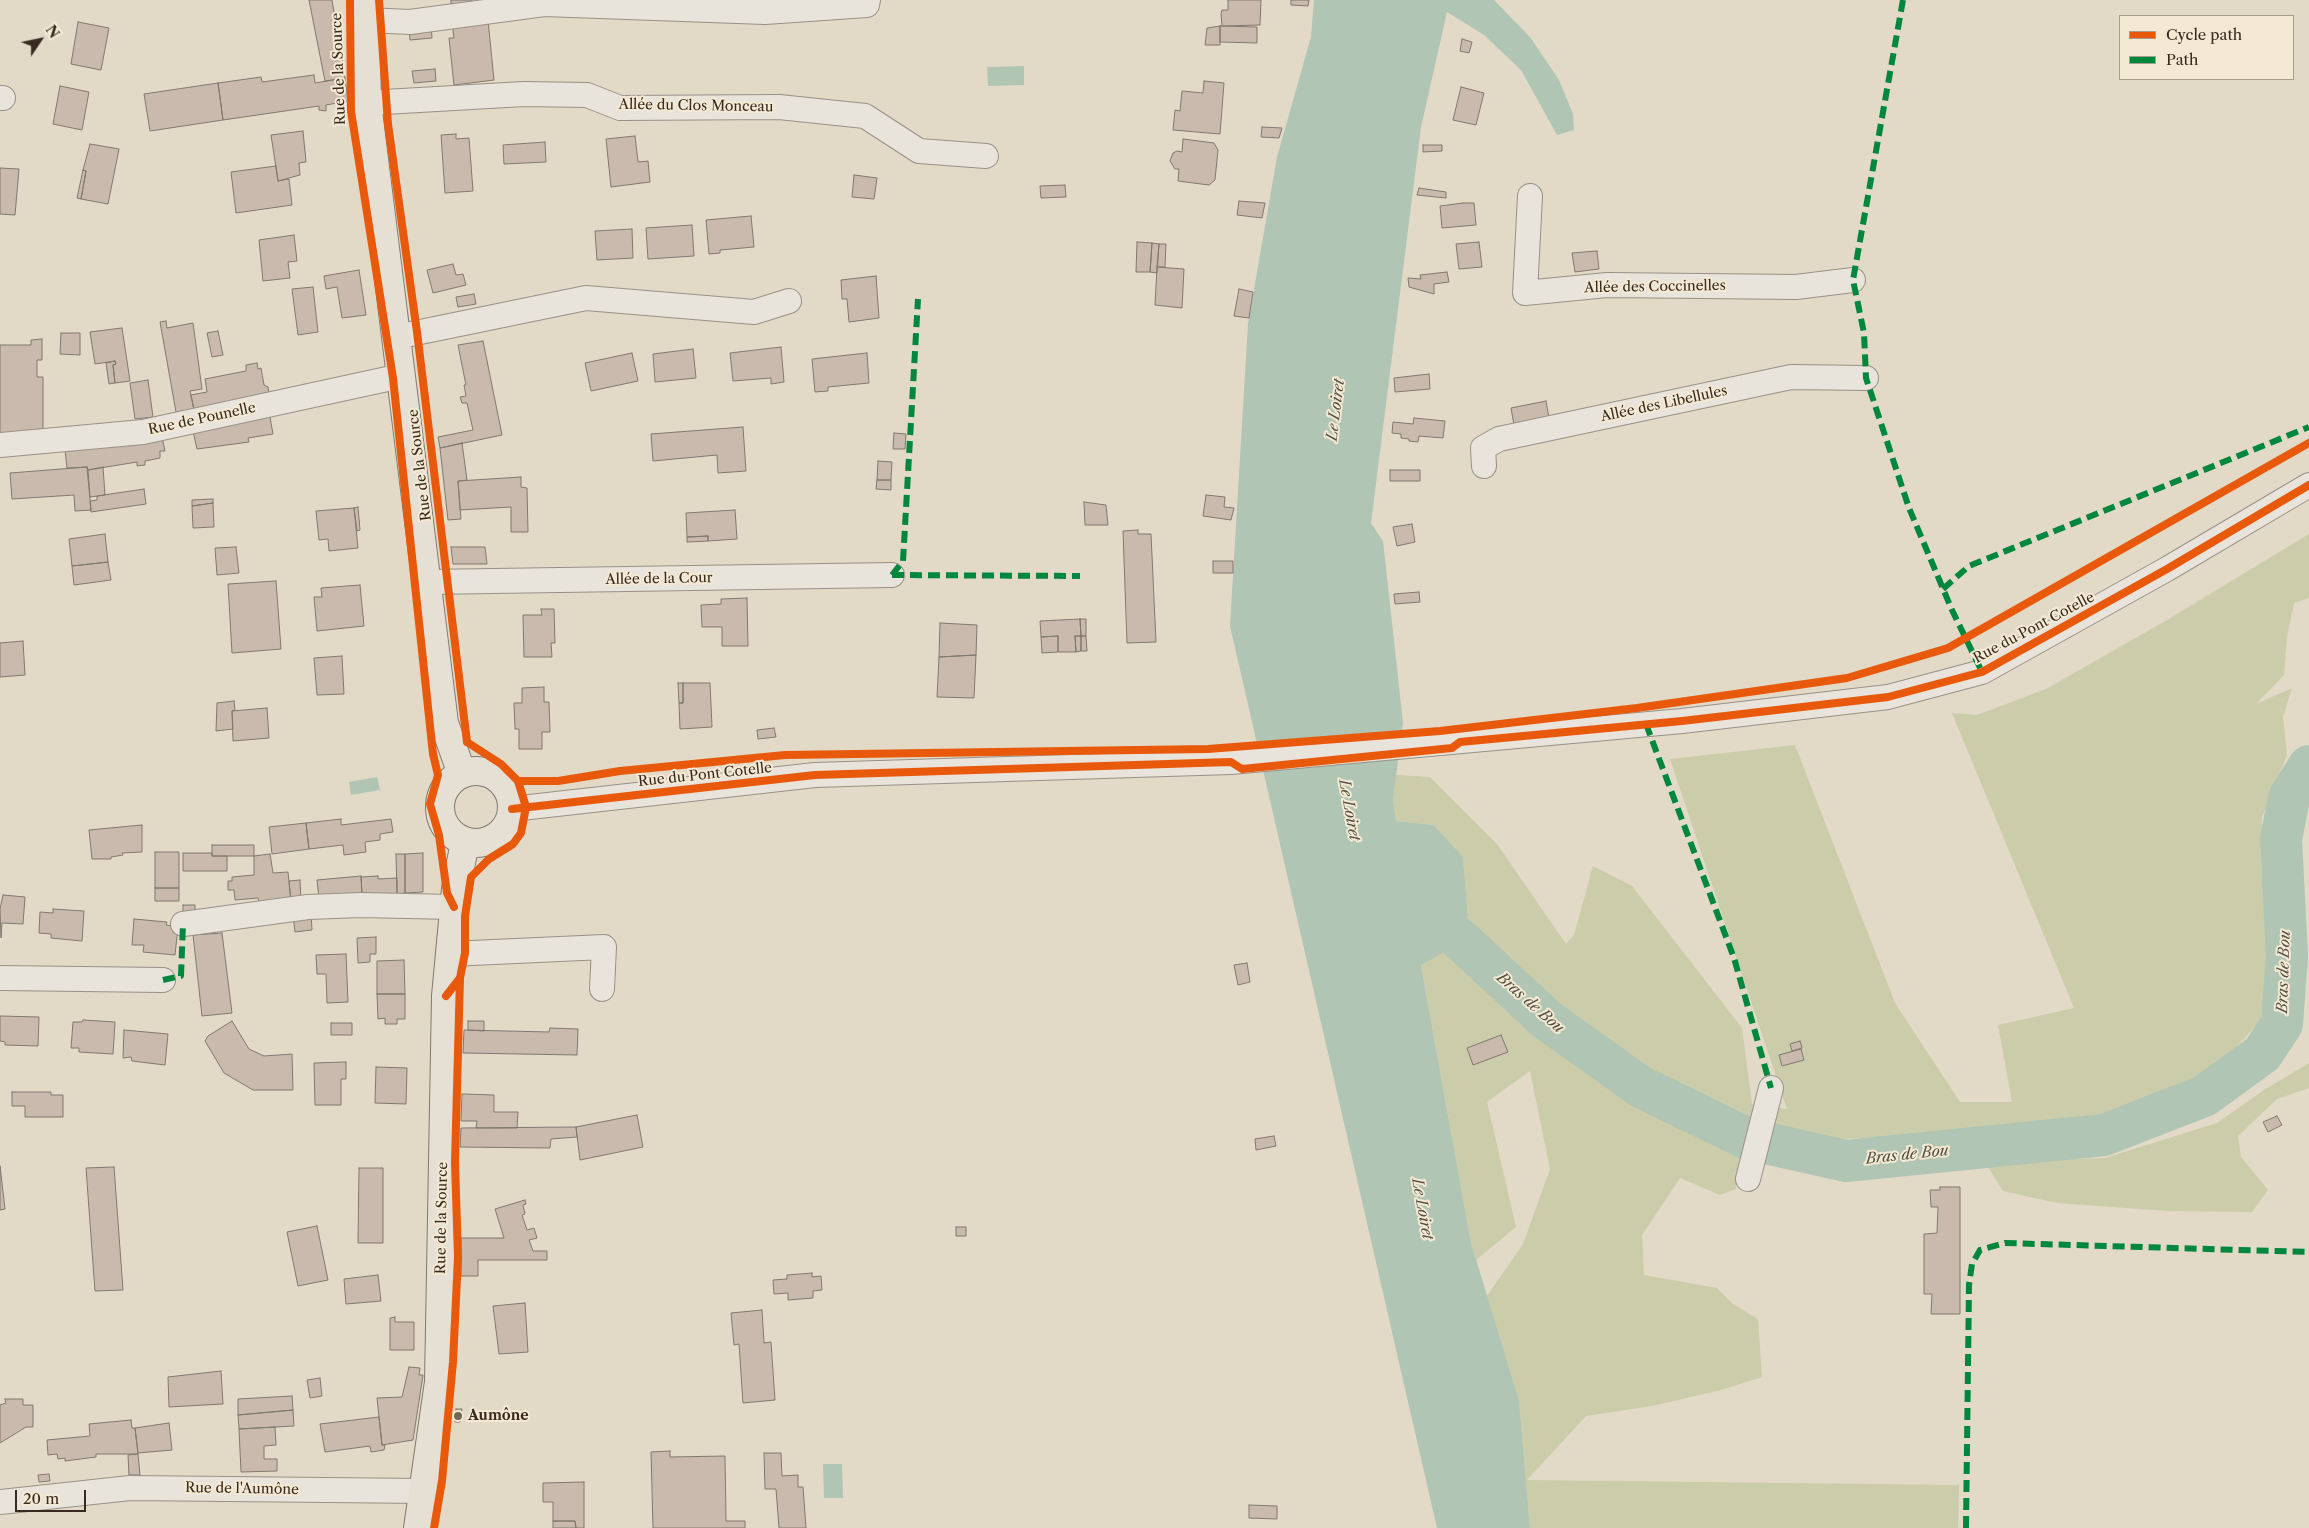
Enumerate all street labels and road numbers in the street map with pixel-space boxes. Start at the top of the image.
street label: Rue de la Source [329,13,349,125]
street label: Allée du Clos Monceau [619,96,773,116]
street label: Allée des Coccinelles [1584,277,1726,297]
street label: Allée des Libellules [1599,382,1729,426]
street label: Rue de Pounelle [147,399,257,439]
street label: Rue de la Source [405,408,435,522]
street label: Allée de la Cour [605,570,713,588]
street label: Rue du Pont Cotelle [1971,589,2097,667]
street label: Rue du Pont Cotelle [637,760,773,790]
street label: Rue de la Source [433,1162,451,1274]
street label: Rue de l'Aumône [185,1480,299,1498]

